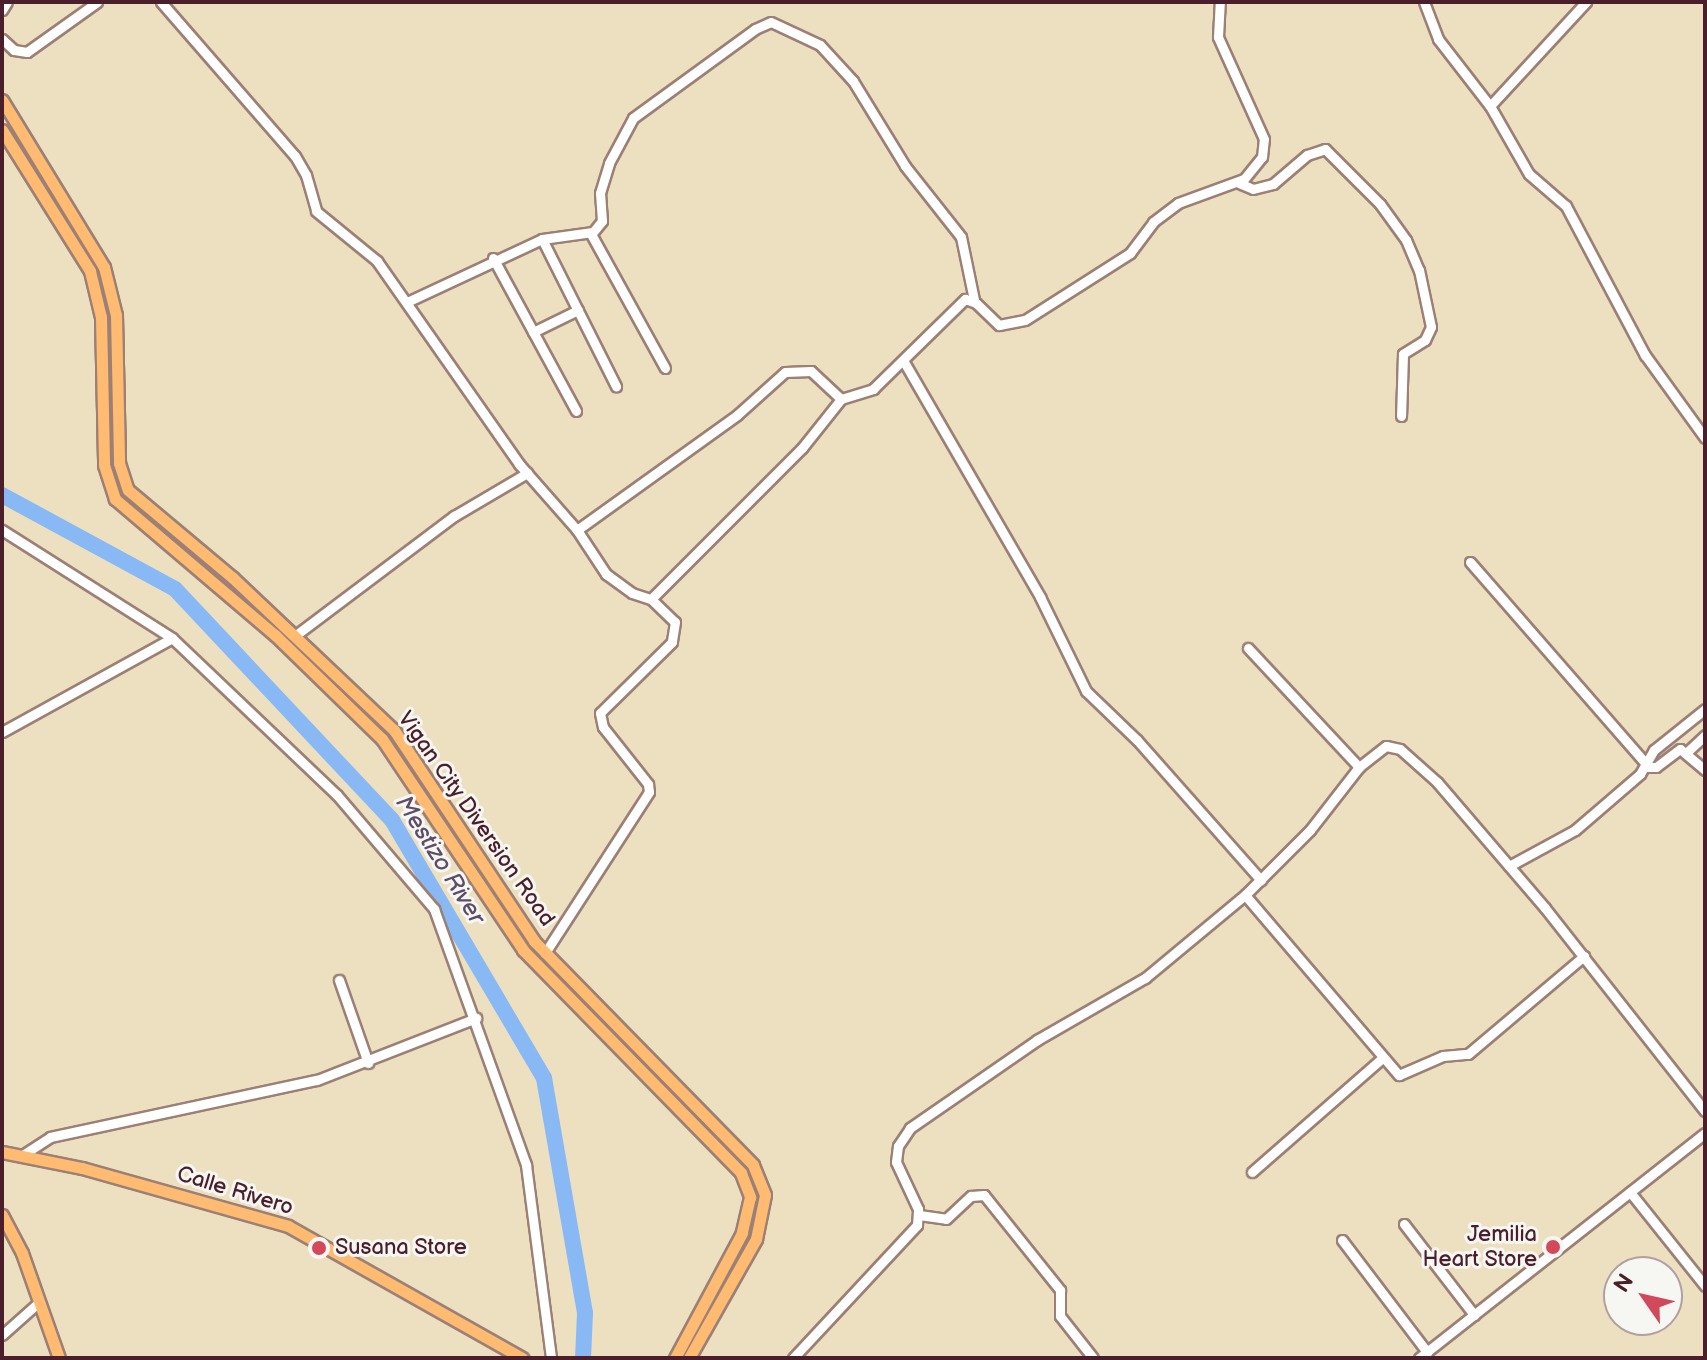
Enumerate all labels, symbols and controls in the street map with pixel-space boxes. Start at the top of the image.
street label: Vigan City Diversion Road [391,706,561,932]
water label: Mestizo River [389,790,491,930]
street label: Calle Rivero [174,1161,296,1221]
place label: Jemilia Heart Store [1422,1221,1537,1272]
place label: Susana Store [335,1235,467,1261]
marker: Jemilia Heart Store [1544,1238,1562,1256]
marker: Susana Store [310,1239,328,1257]
north arrow [1603,1256,1683,1336]
text: N [1609,1269,1640,1298]

